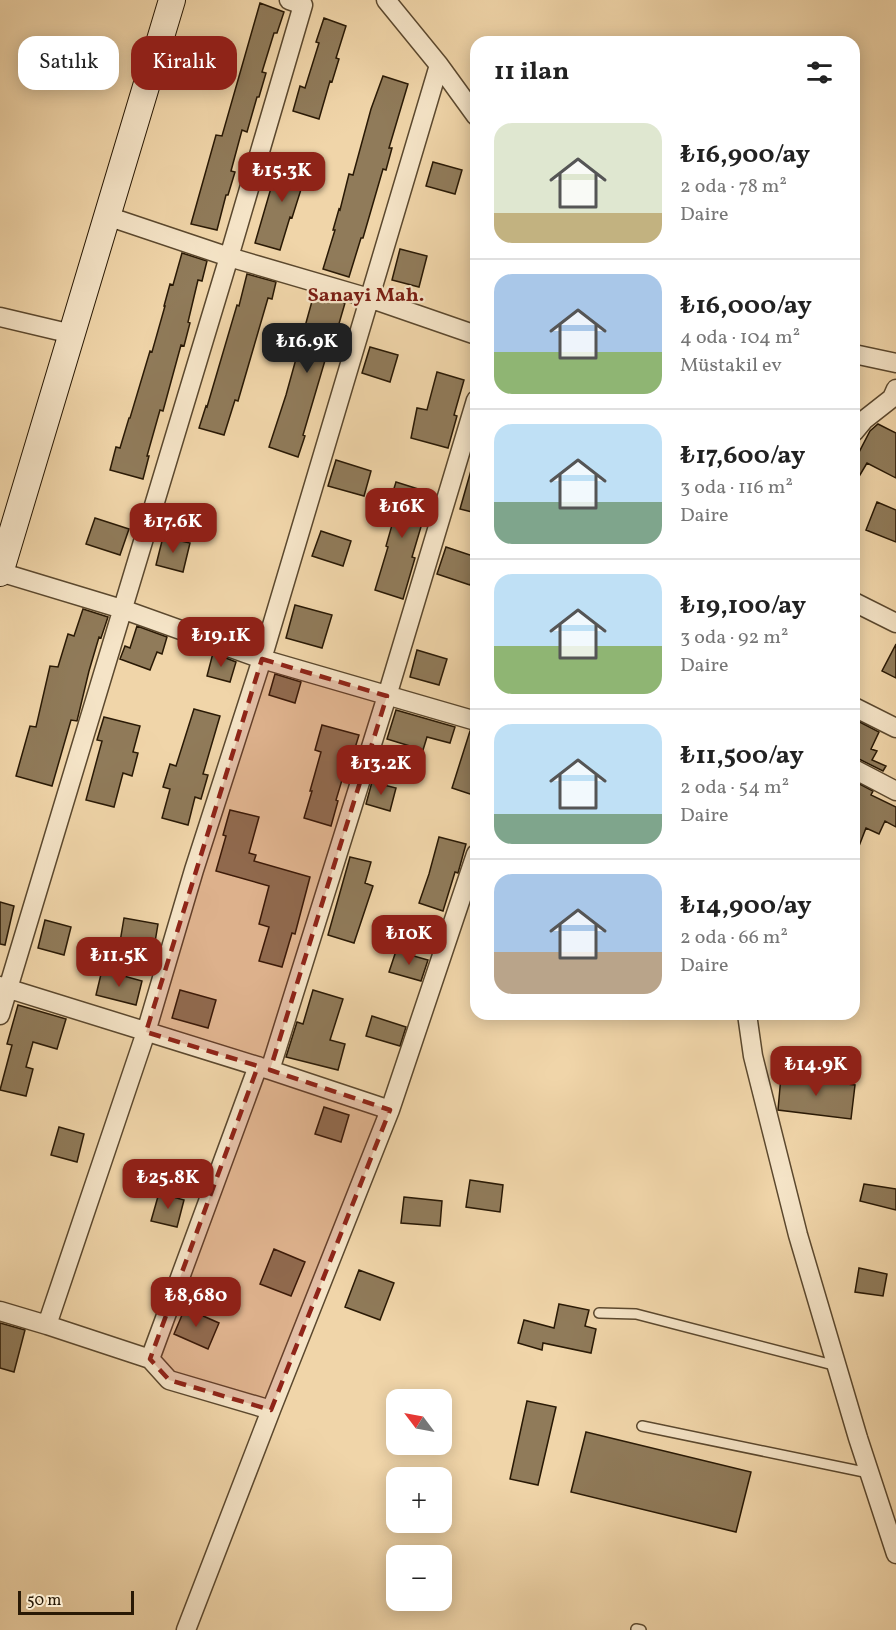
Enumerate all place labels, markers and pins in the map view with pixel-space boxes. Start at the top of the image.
pin: ₺15.3K [233,152,331,203]
pin: ₺16.9K [258,323,356,374]
pin: ₺16K [366,488,438,539]
pin: ₺17.6K [124,503,222,554]
pin: ₺19.1K [172,617,270,668]
pin: ₺13.2K [332,745,430,796]
pin: ₺10K [373,915,445,966]
pin: ₺11.5K [70,937,168,988]
pin: ₺14.9K [767,1046,865,1097]
pin: ₺25.8K [119,1159,217,1210]
pin: ₺8,680 [147,1277,245,1328]

